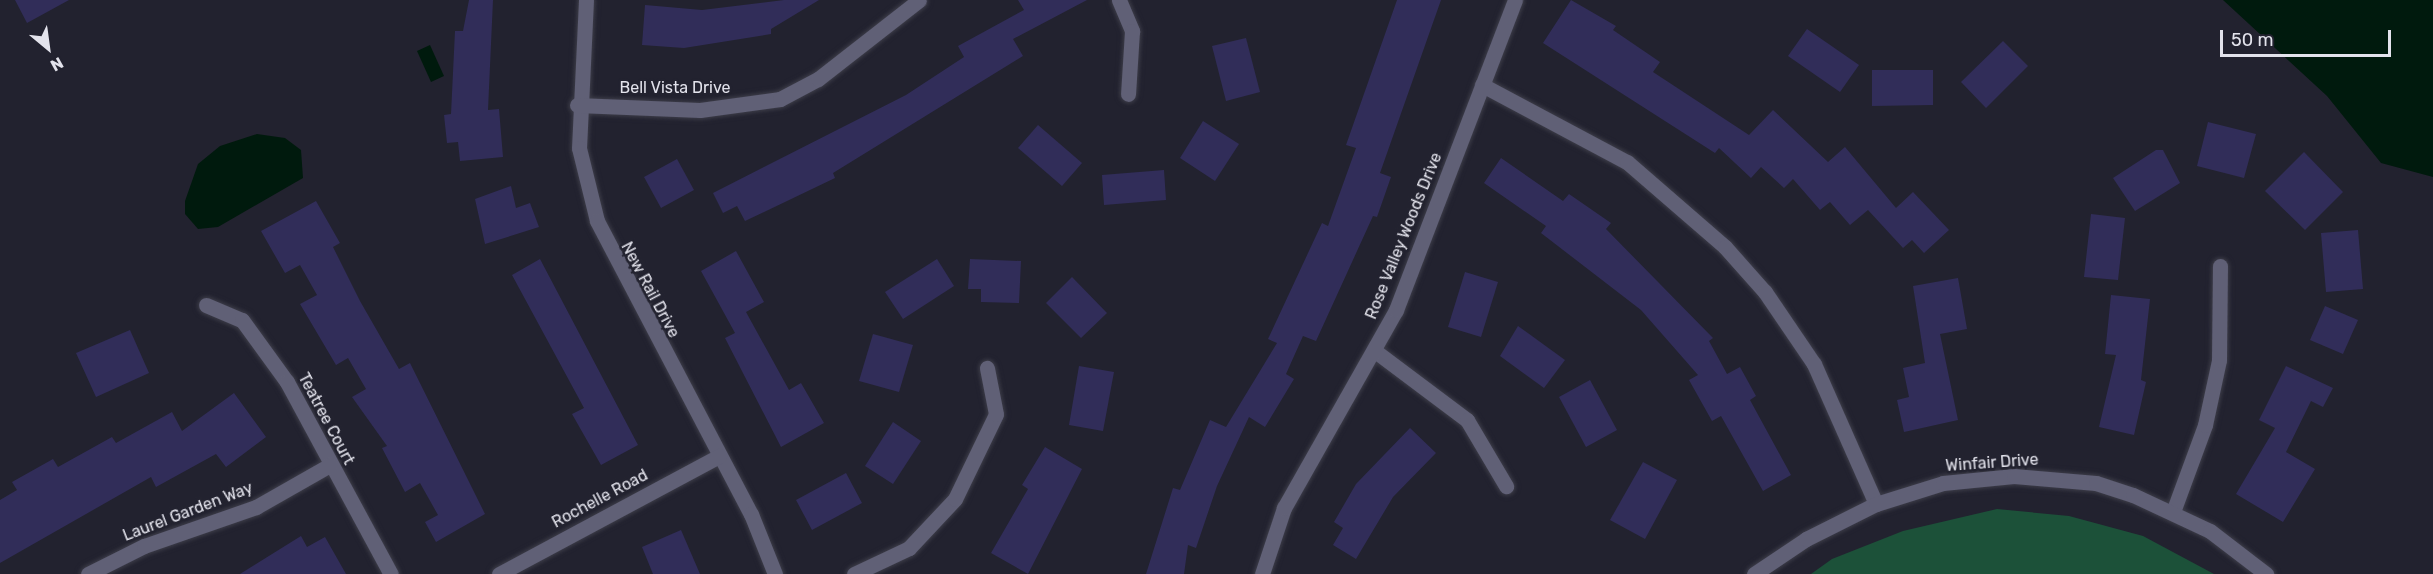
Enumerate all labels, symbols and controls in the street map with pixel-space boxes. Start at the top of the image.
north arrow [18,18,78,78]
scale bar [2223,18,2394,56]
text: 50 m [2231,29,2274,51]
text: N [47,53,67,75]
street label: Bell Vista Drive [619,78,731,98]
street label: Rose Valley Woods Drive [1362,149,1446,323]
street label: New Rail Drive [617,239,683,341]
street label: Teatree Court [294,370,358,468]
street label: Winfair Drive [1945,450,2039,476]
street label: Rochelle Road [549,466,651,532]
street label: Laurel Garden Way [120,478,256,546]

